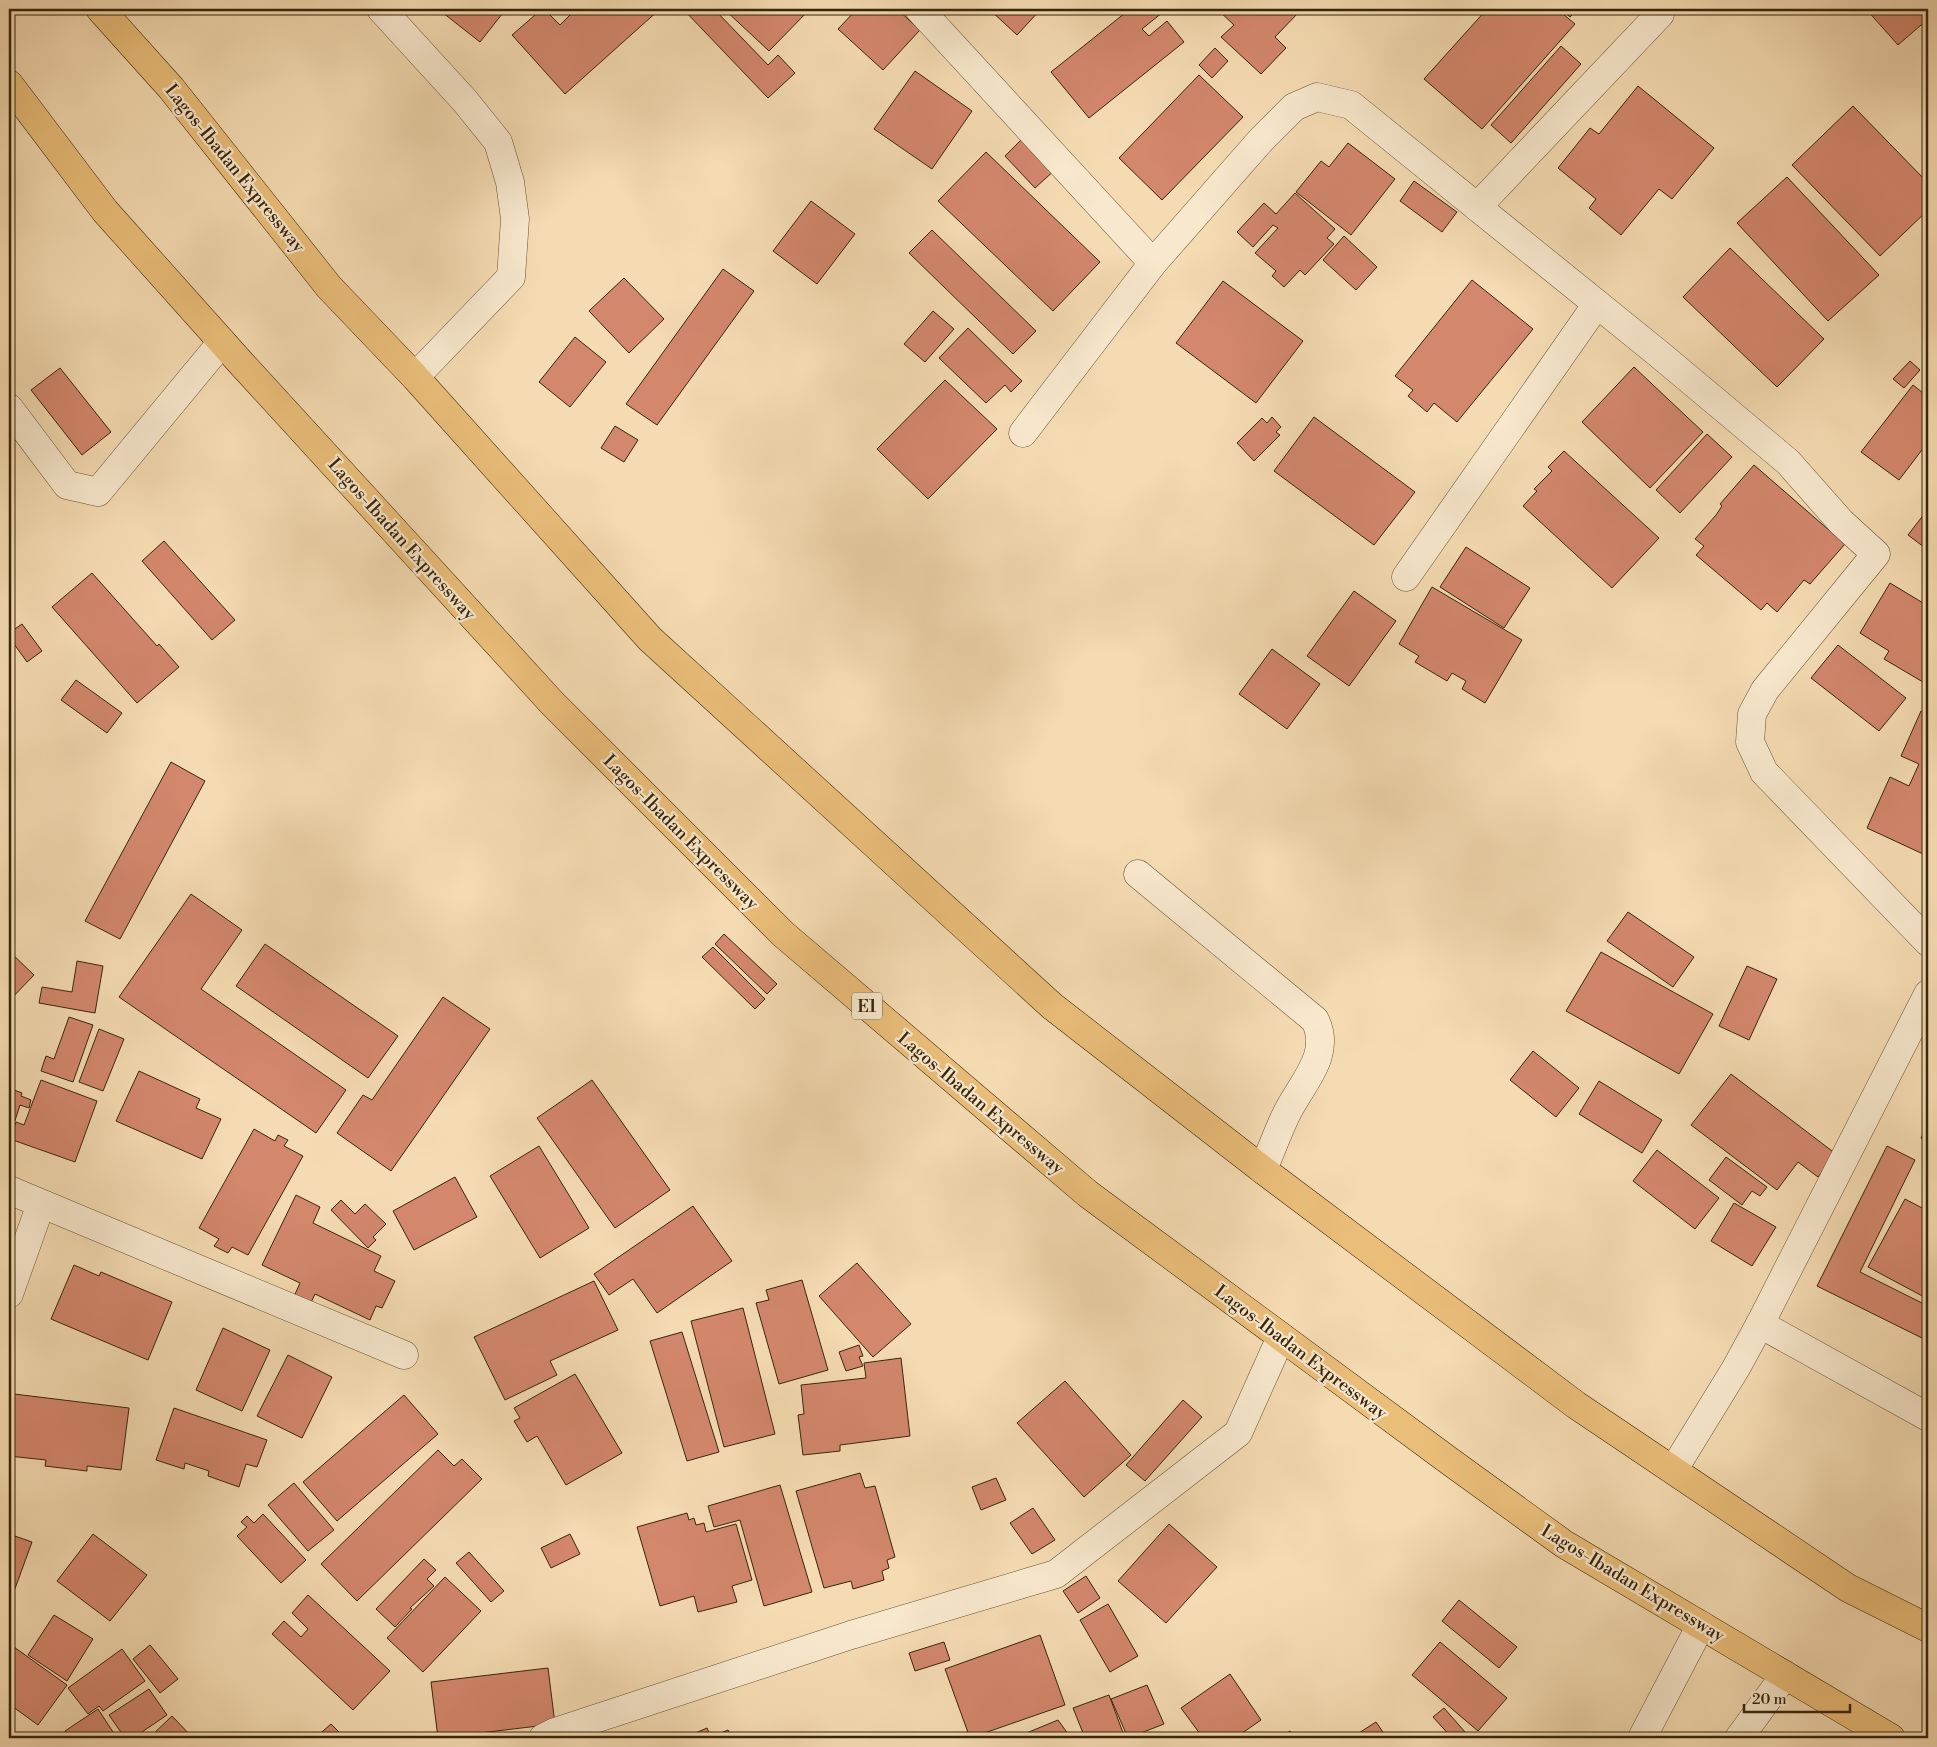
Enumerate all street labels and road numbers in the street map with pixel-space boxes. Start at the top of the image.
street label: Lagos-Ibadan Expressway [159,79,310,258]
street label: Lagos-Ibadan Expressway [323,453,481,625]
street label: Lagos-Ibadan Expressway [598,750,763,915]
road number: E1 [852,992,882,1019]
street label: Lagos-Ibadan Expressway [893,1027,1069,1180]
street label: Lagos-Ibadan Expressway [1210,1280,1392,1425]
street label: Lagos-Ibadan Expressway [1537,1519,1729,1648]

